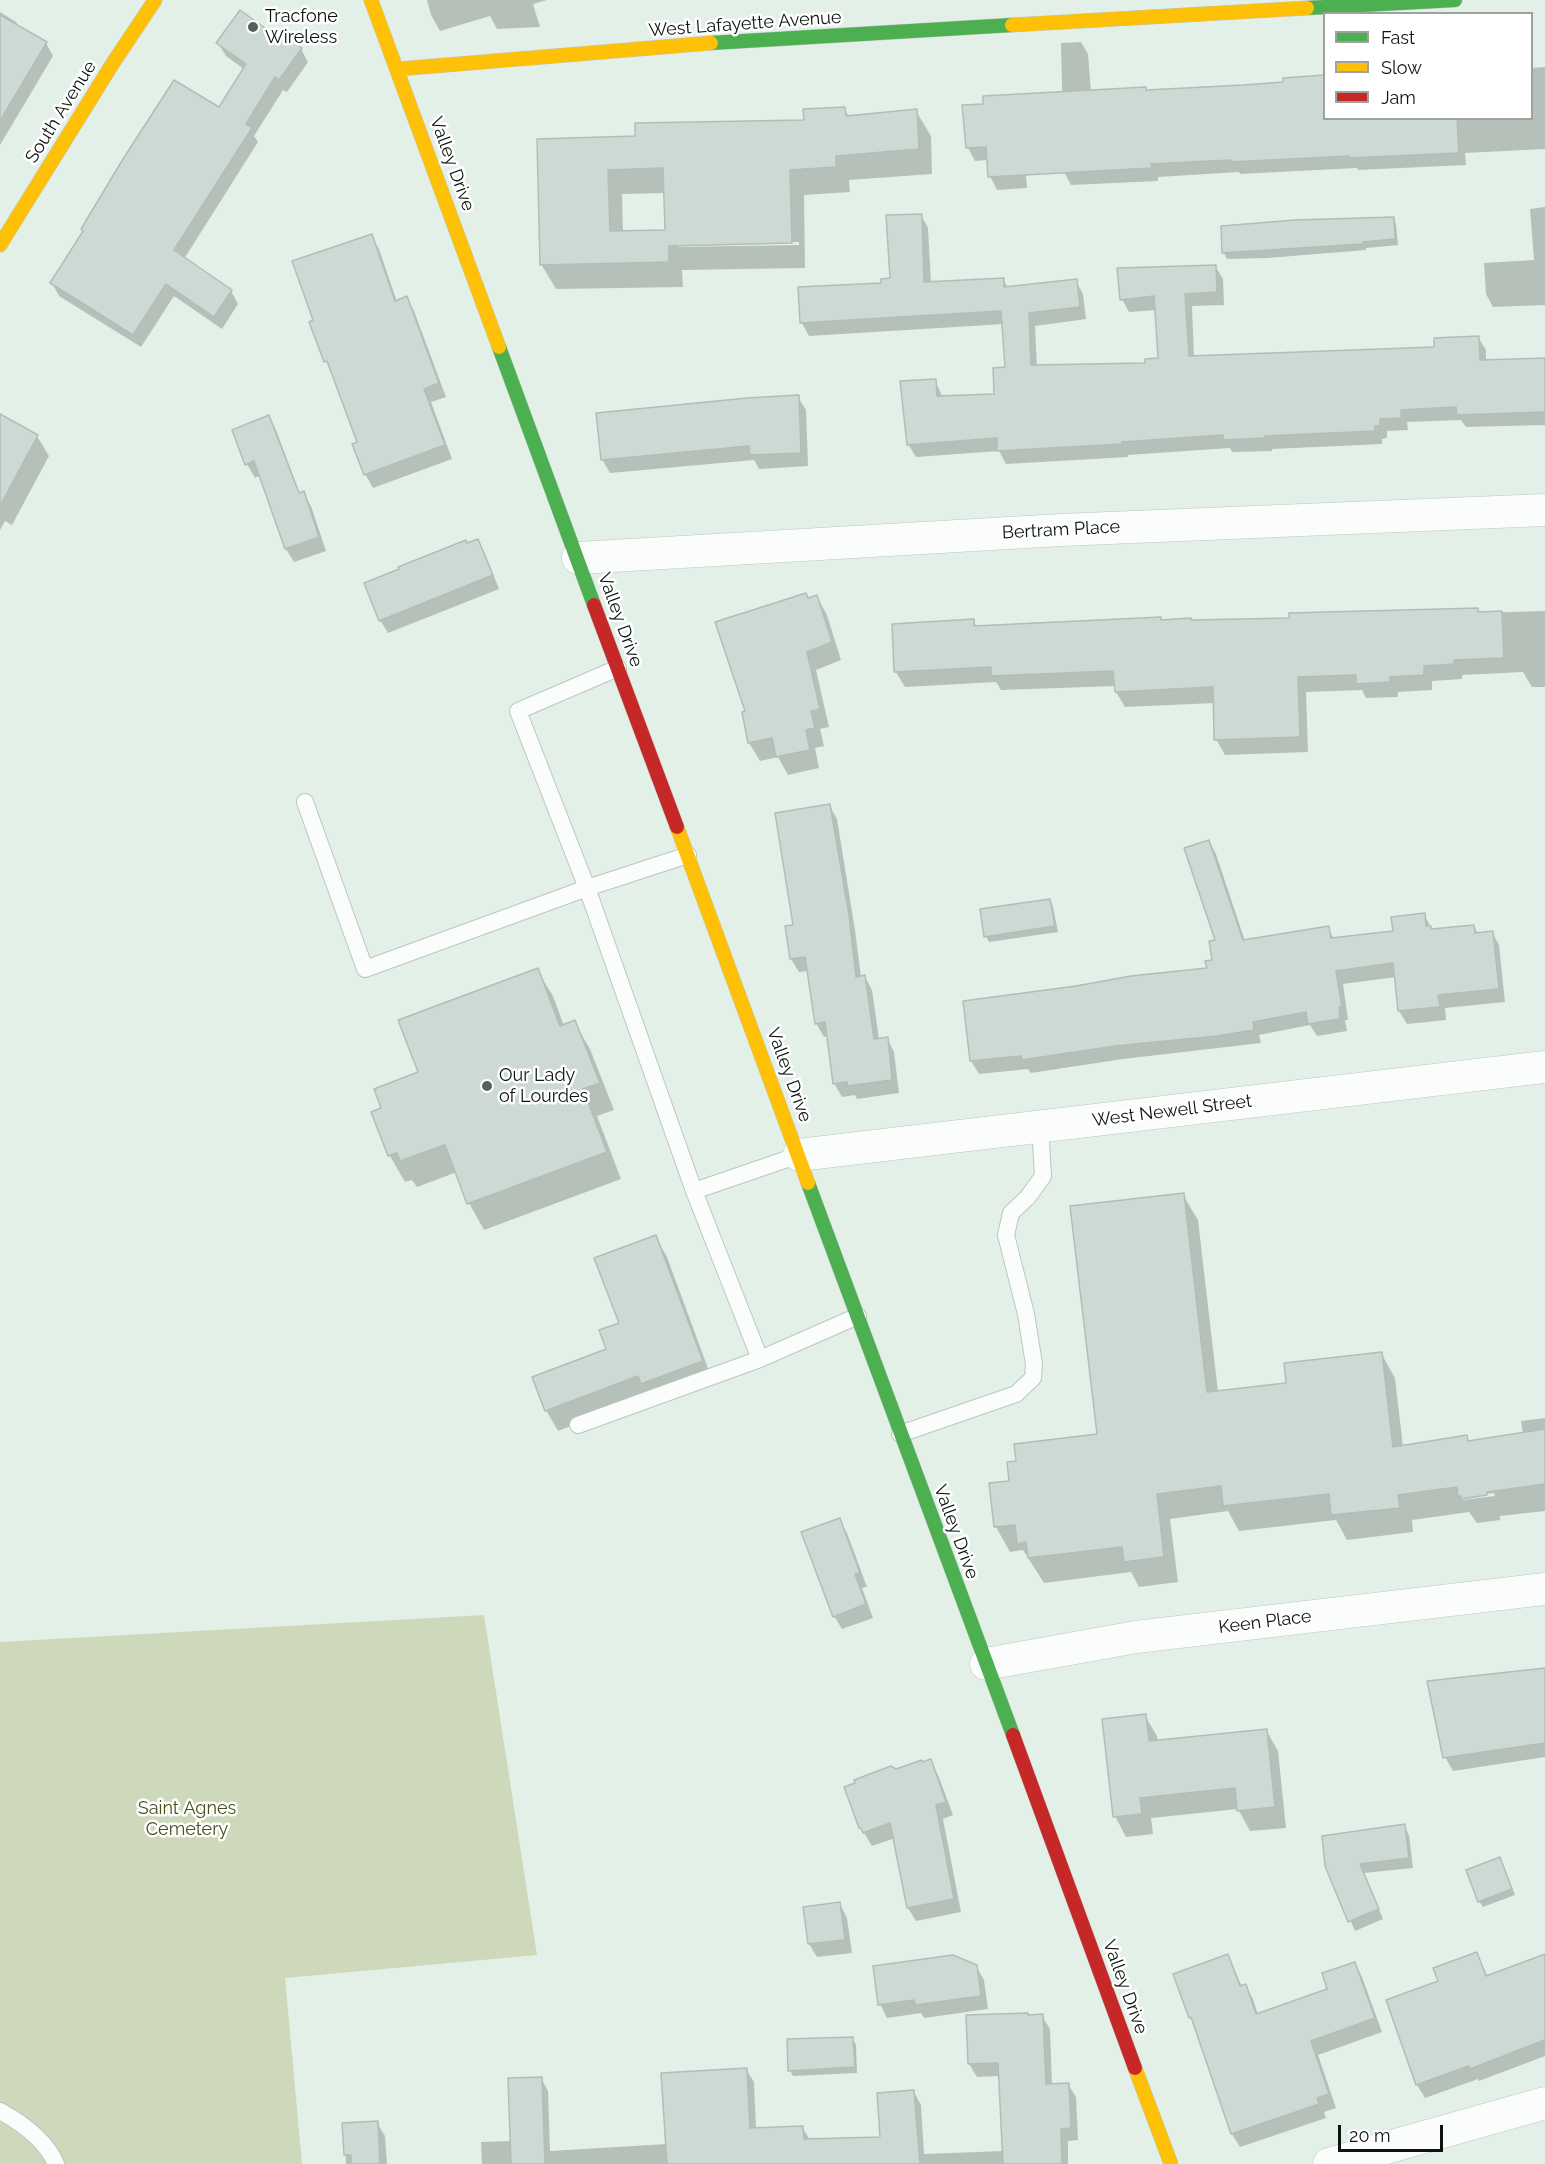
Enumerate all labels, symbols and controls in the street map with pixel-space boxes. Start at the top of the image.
place label: Tracfone Wireless [265,6,338,48]
street label: West Lafayette Avenue [648,6,842,42]
legend [1323,12,1533,120]
marker: Tracfone Wireless [246,20,260,34]
text: Fast [1381,27,1415,48]
street label: South Avenue [21,57,101,167]
text: Slow [1381,57,1422,78]
text: Jam [1381,87,1416,108]
street label: Valley Drive [425,114,479,214]
street label: Bertram Place [1001,516,1121,544]
street label: Valley Drive [593,570,647,670]
street label: Valley Drive [762,1025,816,1125]
place label: Our Lady of Lourdes [499,1065,588,1108]
marker: Our Lady of Lourdes [480,1079,494,1093]
street label: West Newell Street [1091,1090,1253,1132]
street label: Valley Drive [929,1482,983,1582]
street label: Keen Place [1217,1606,1313,1638]
park label: Saint Agnes Cemetery [138,1798,236,1840]
street label: Valley Drive [1098,1937,1152,2037]
scale bar [1341,2113,1446,2151]
text: 20 m [1349,2125,1391,2146]

